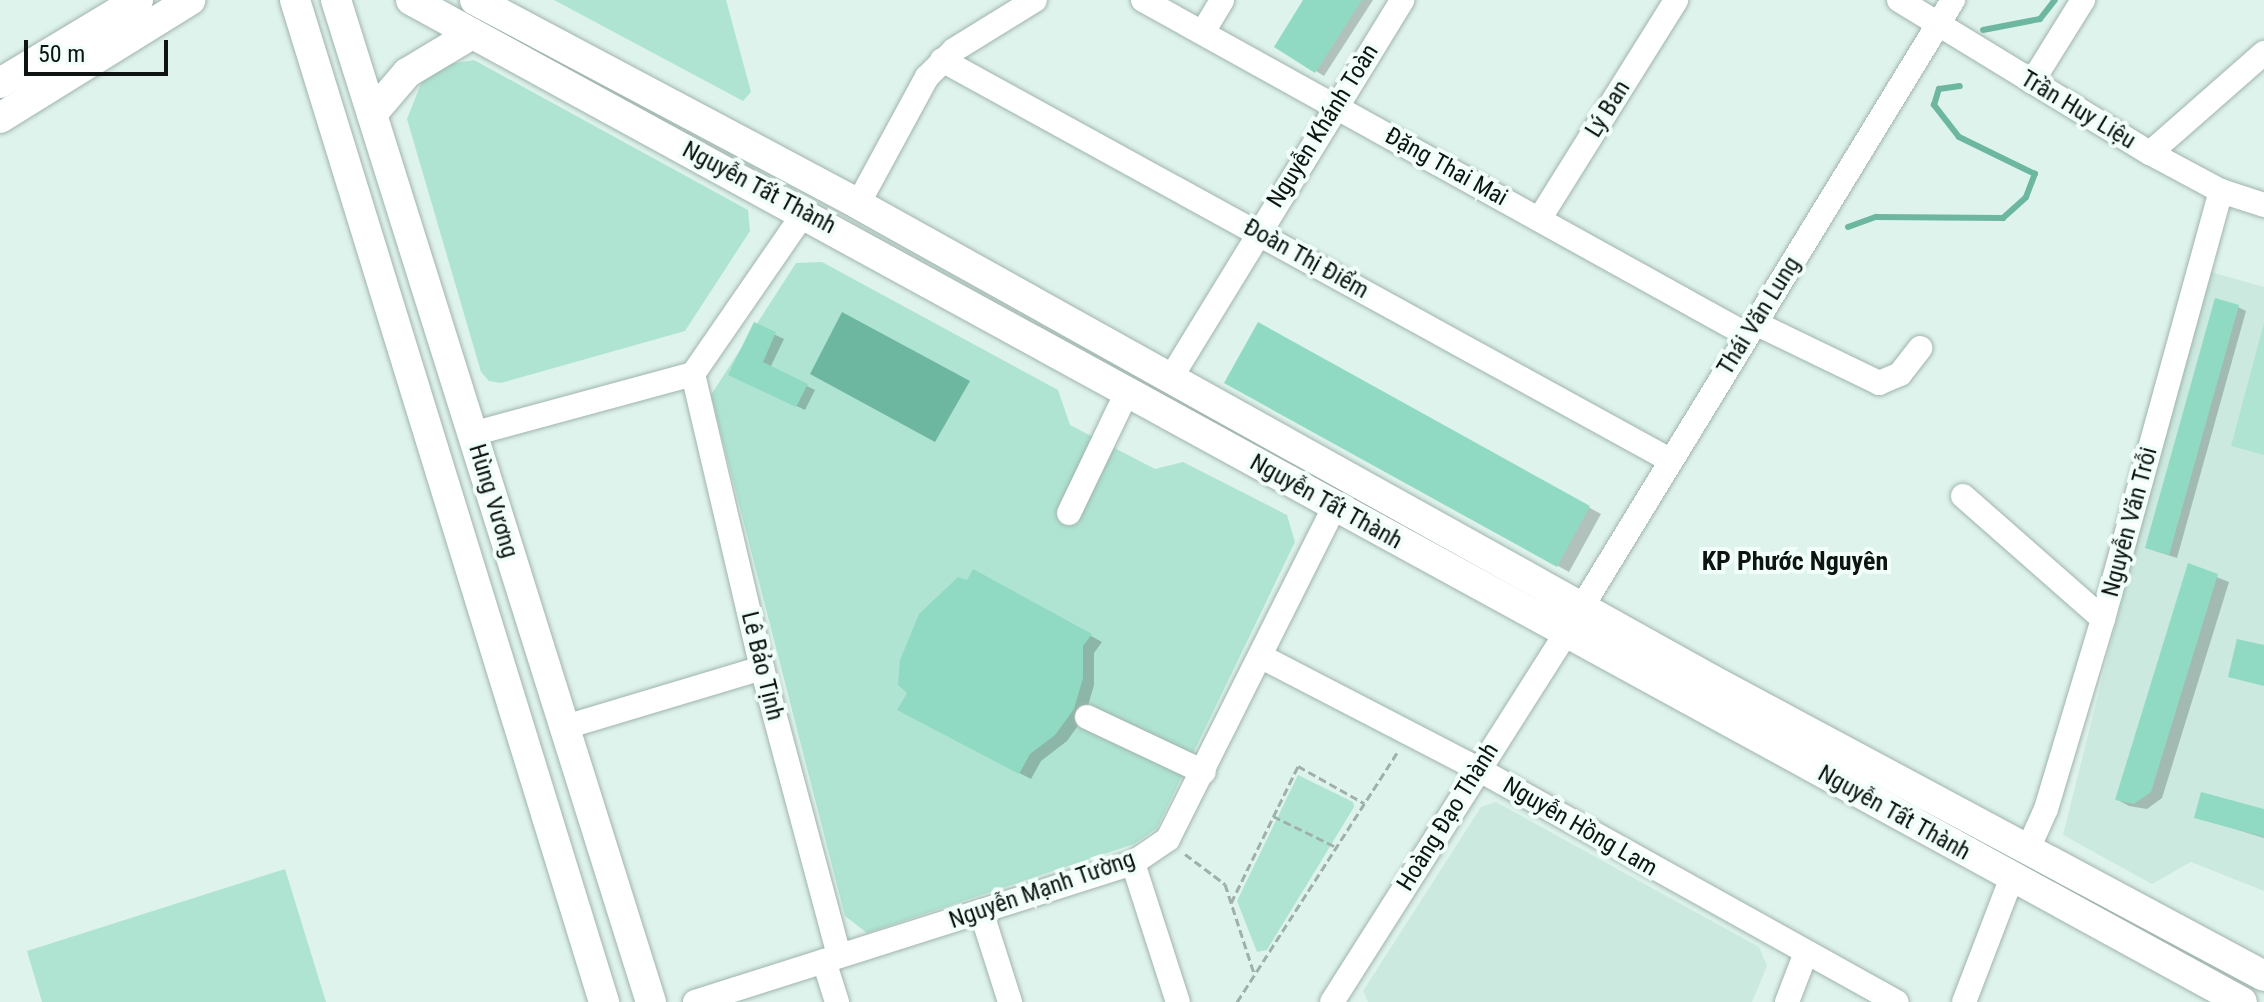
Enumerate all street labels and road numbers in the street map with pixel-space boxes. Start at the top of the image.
street label: Nguyễn Khánh Toàn [1261,39,1385,213]
street label: Trần Huy Liệu [2015,64,2141,156]
street label: Lý Ban [1579,75,1637,143]
street label: Đặng Thai Mai [1379,121,1513,213]
street label: Nguyễn Tất Thành [677,135,841,241]
street label: Đoàn Thị Điểm [1238,213,1374,305]
street label: Thái Văn Lung [1711,252,1807,380]
street label: Hùng Vương [462,441,524,561]
street label: Nguyễn Văn Trỗi [2096,444,2164,600]
street label: Nguyễn Tất Thành [1244,448,1408,556]
street label: Lê Bảo Tịnh [735,608,789,724]
street label: Hoàng Đạo Thành [1391,738,1505,896]
street label: Nguyễn Tất Thành [1812,759,1976,867]
street label: Nguyễn Hồng Lam [1498,771,1662,883]
street label: Nguyễn Mạnh Tường [945,845,1139,935]

